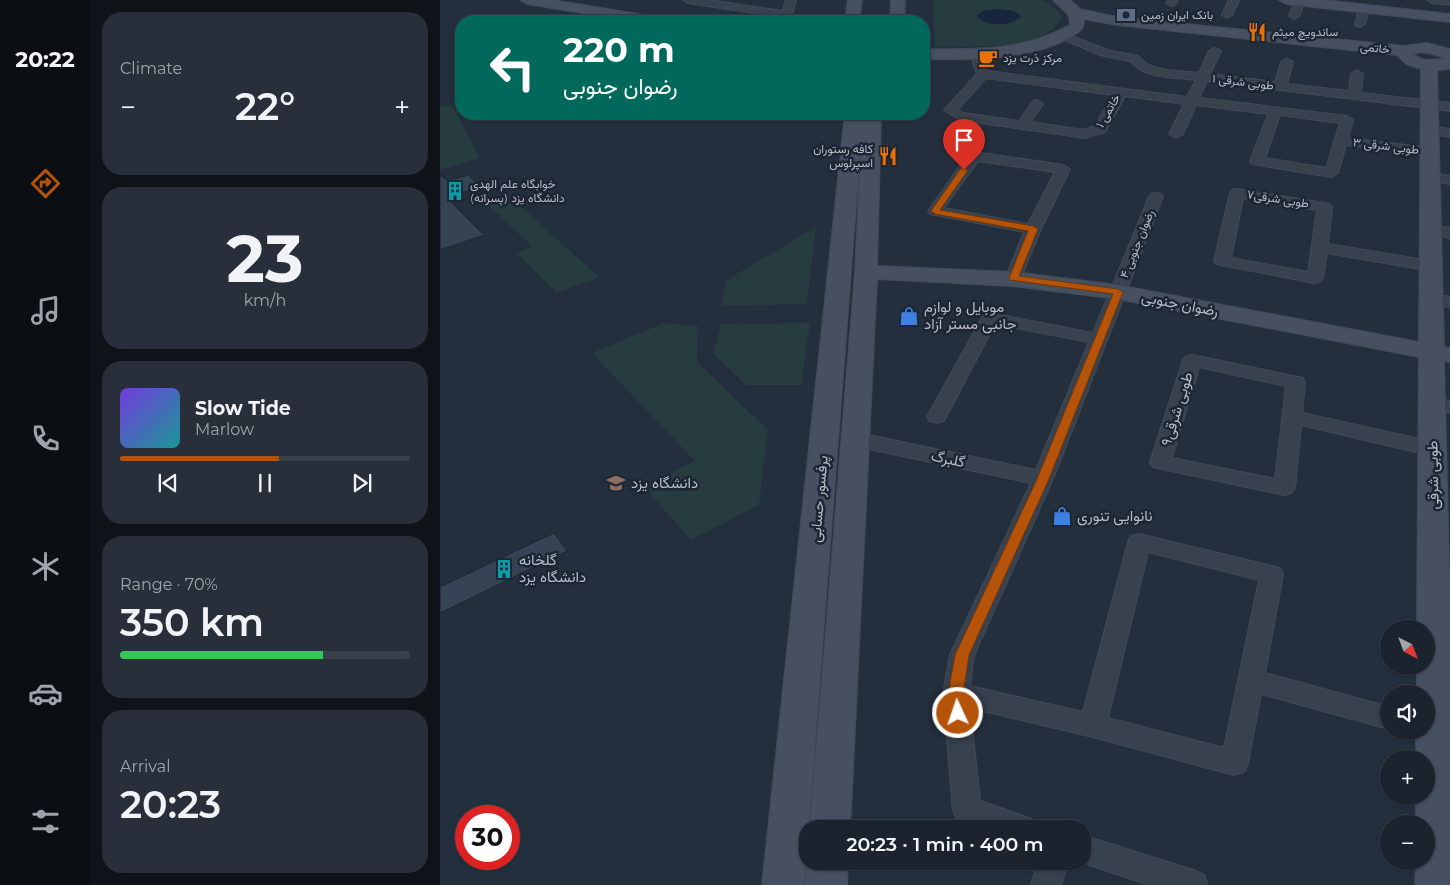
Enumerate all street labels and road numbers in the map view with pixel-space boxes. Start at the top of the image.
street label: خاتمی [1359,38,1391,58]
street label: طوبی شرقی ۱ [1211,70,1275,94]
street label: خاتمی ۱ [1092,91,1124,131]
street label: طوبی شرقی ۳ [1352,134,1420,158]
street label: طوبی شرقی۷ [1246,186,1310,212]
street label: رضوان جنوبی ۴ [1116,207,1158,281]
street label: رضوان جنوبی [1140,287,1220,321]
street label: طوبی شرقی۹ [1156,369,1198,448]
street label: طوبی شرقی [1422,440,1444,510]
street label: گلبرگ [929,446,967,471]
street label: پرفسور حسابی [805,455,833,543]

